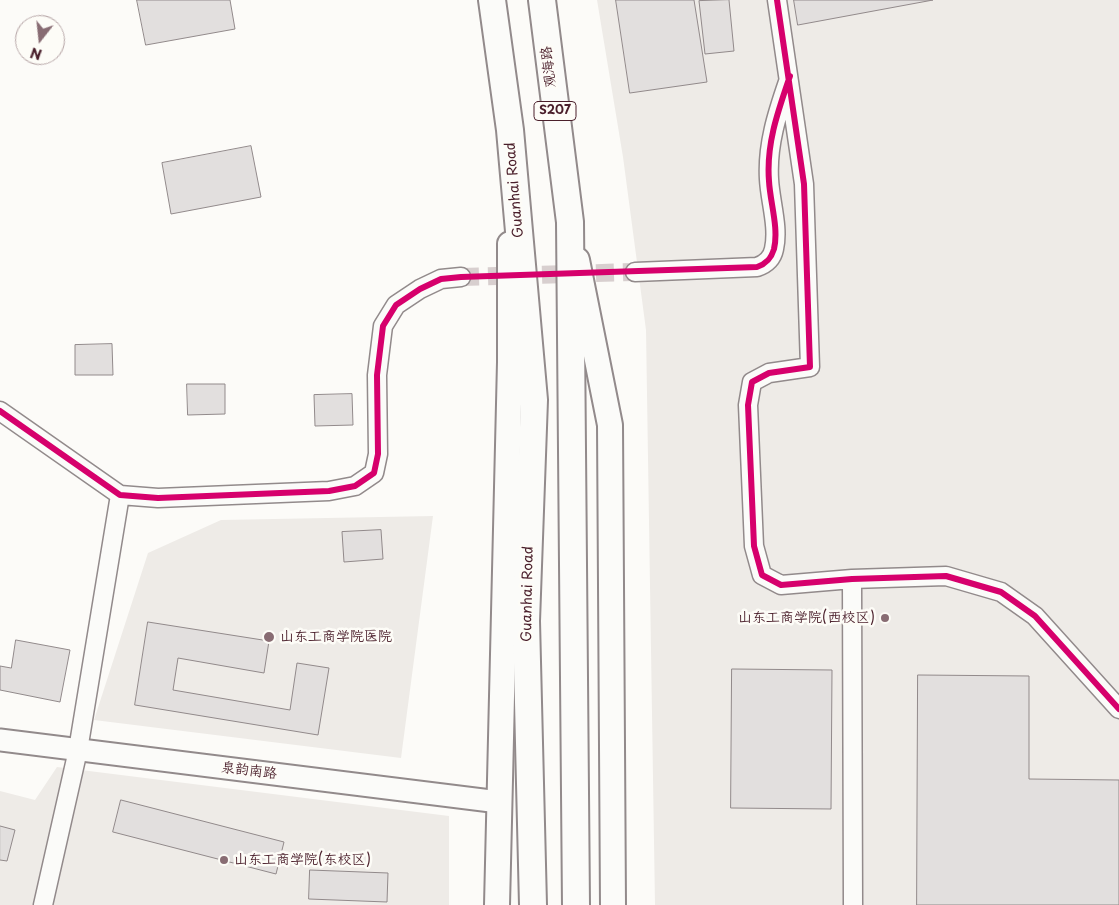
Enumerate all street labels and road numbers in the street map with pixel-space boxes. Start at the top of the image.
street label: 观海路 [538,45,560,89]
road number: S207 [534,102,576,120]
street label: Guanhai Road [502,142,528,238]
street label: Guanhai Road [519,546,537,642]
street label: 泉韵南路 [220,759,278,783]

